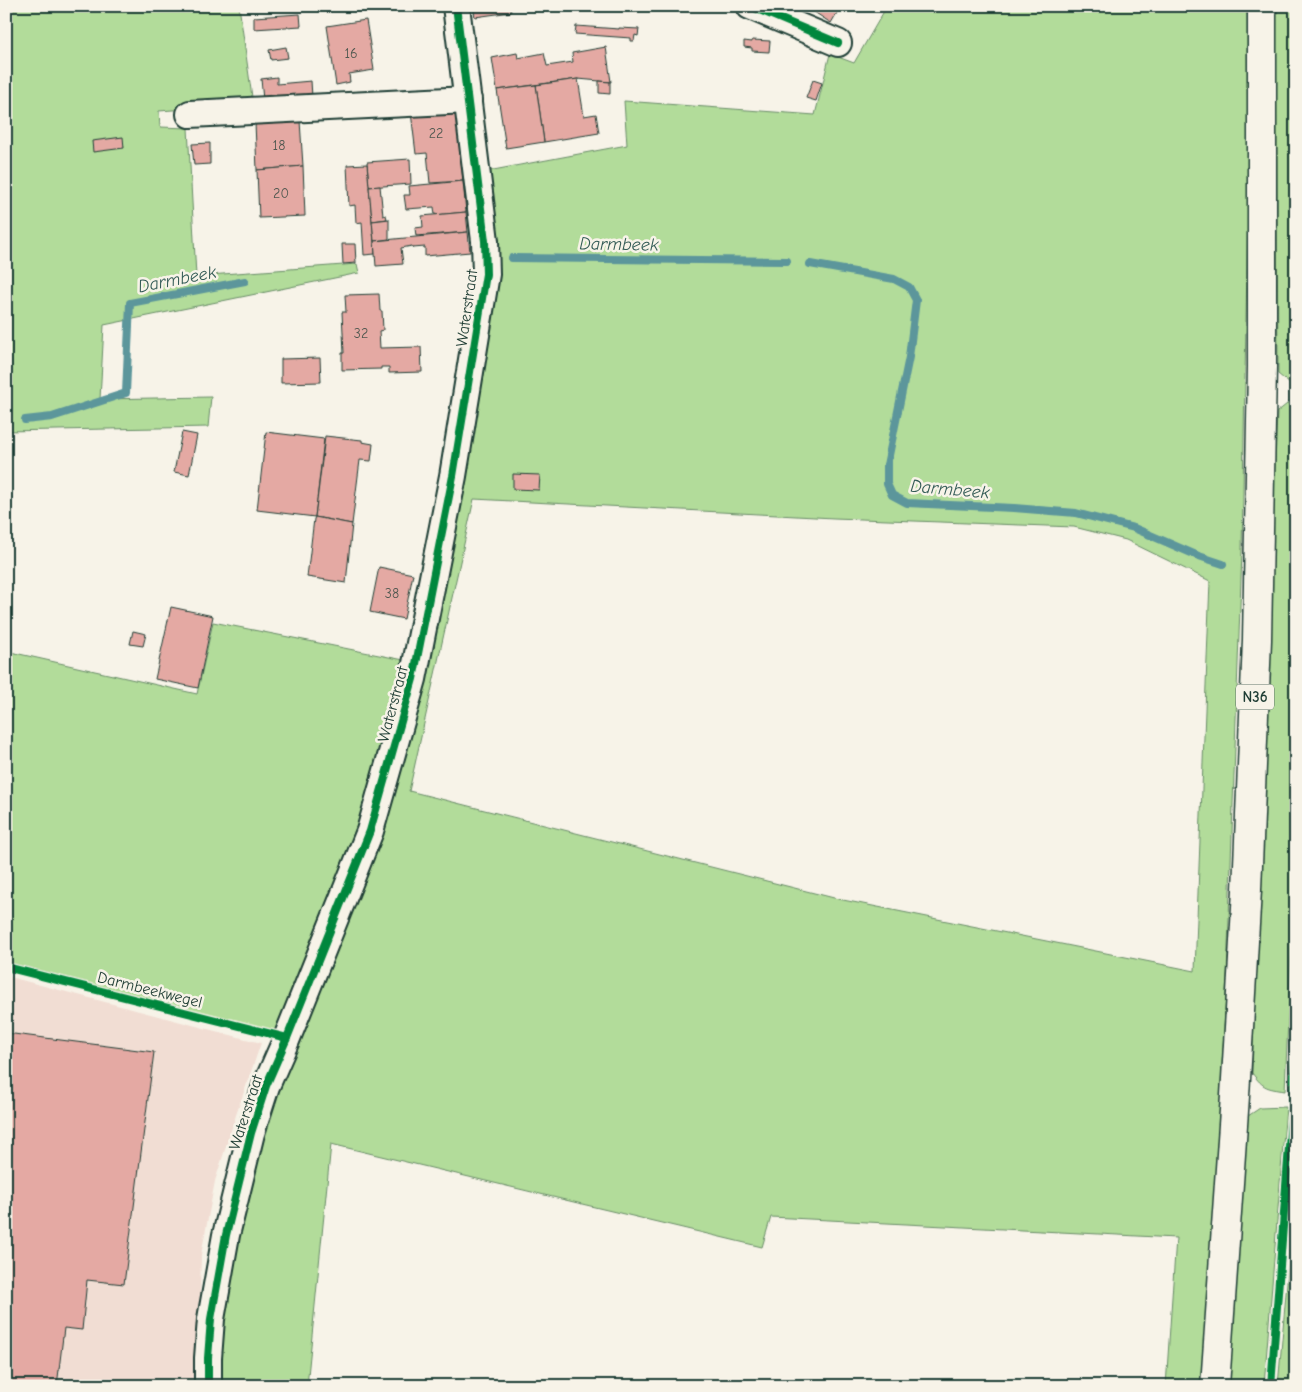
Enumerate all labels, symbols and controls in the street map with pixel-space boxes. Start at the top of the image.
house number: 16 [344,45,358,62]
house number: 22 [429,125,443,142]
house number: 18 [273,137,285,154]
house number: 20 [273,185,289,202]
water label: Darmbeek [579,233,659,256]
water label: Darmbeek [136,262,218,297]
street label: Waterstraat [453,268,481,348]
house number: 32 [354,325,368,342]
water label: Darmbeek [910,476,991,503]
house number: 38 [385,585,399,602]
street label: Waterstraat [374,664,412,744]
road number: N36 [1236,684,1274,710]
street label: Darmbeekwegel [95,968,204,1012]
street label: Waterstraat [225,1072,267,1152]

